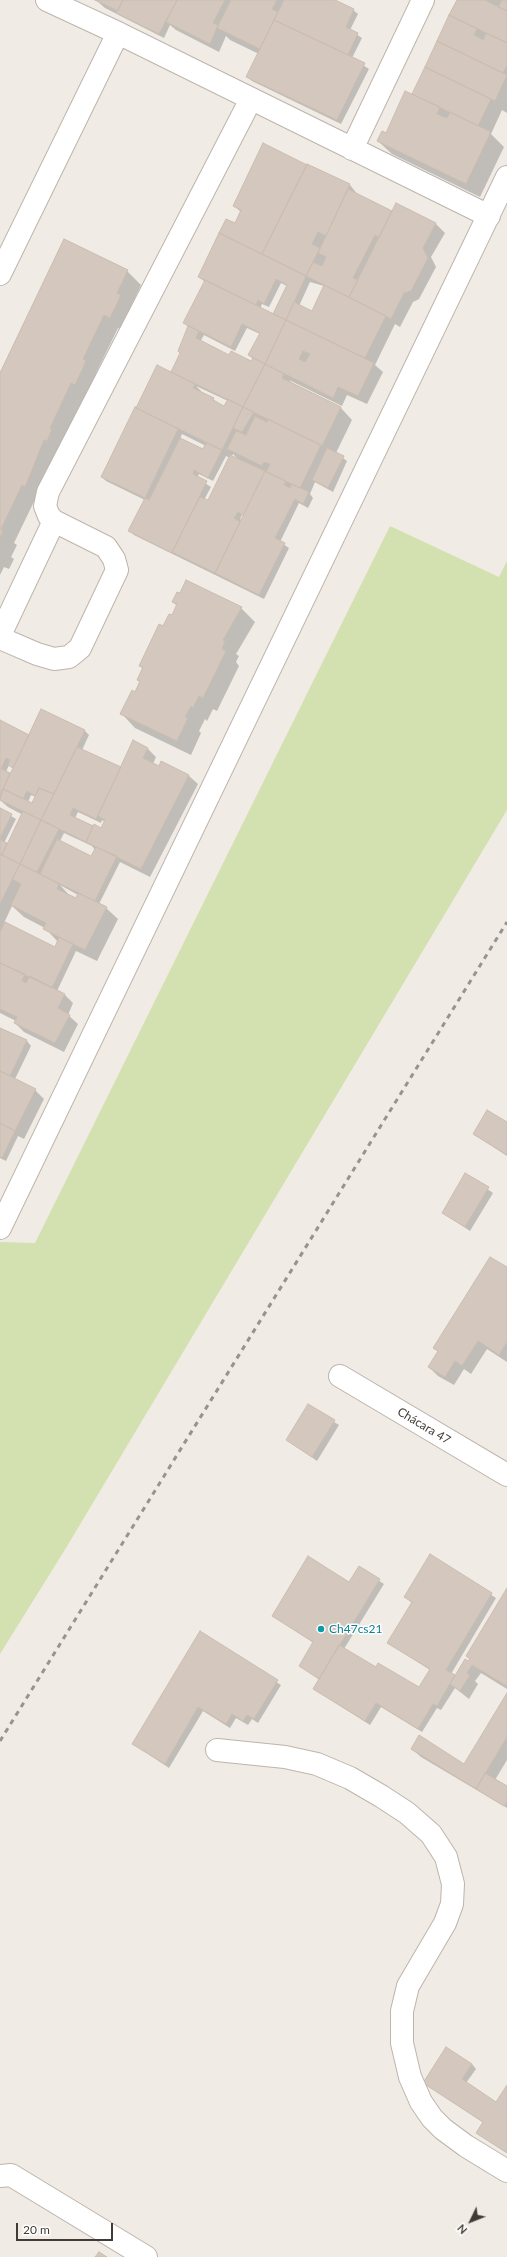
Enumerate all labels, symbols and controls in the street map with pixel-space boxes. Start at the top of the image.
street label: Chácara 47 [395,1404,453,1448]
place label: Ch47cs21 [329,1622,382,1636]
marker: Ch47cs21 [316,1624,326,1634]
north arrow [451,2201,491,2241]
scale bar [18,2215,115,2241]
text: 20 m [23,2222,50,2237]
text: N [454,2222,470,2237]

